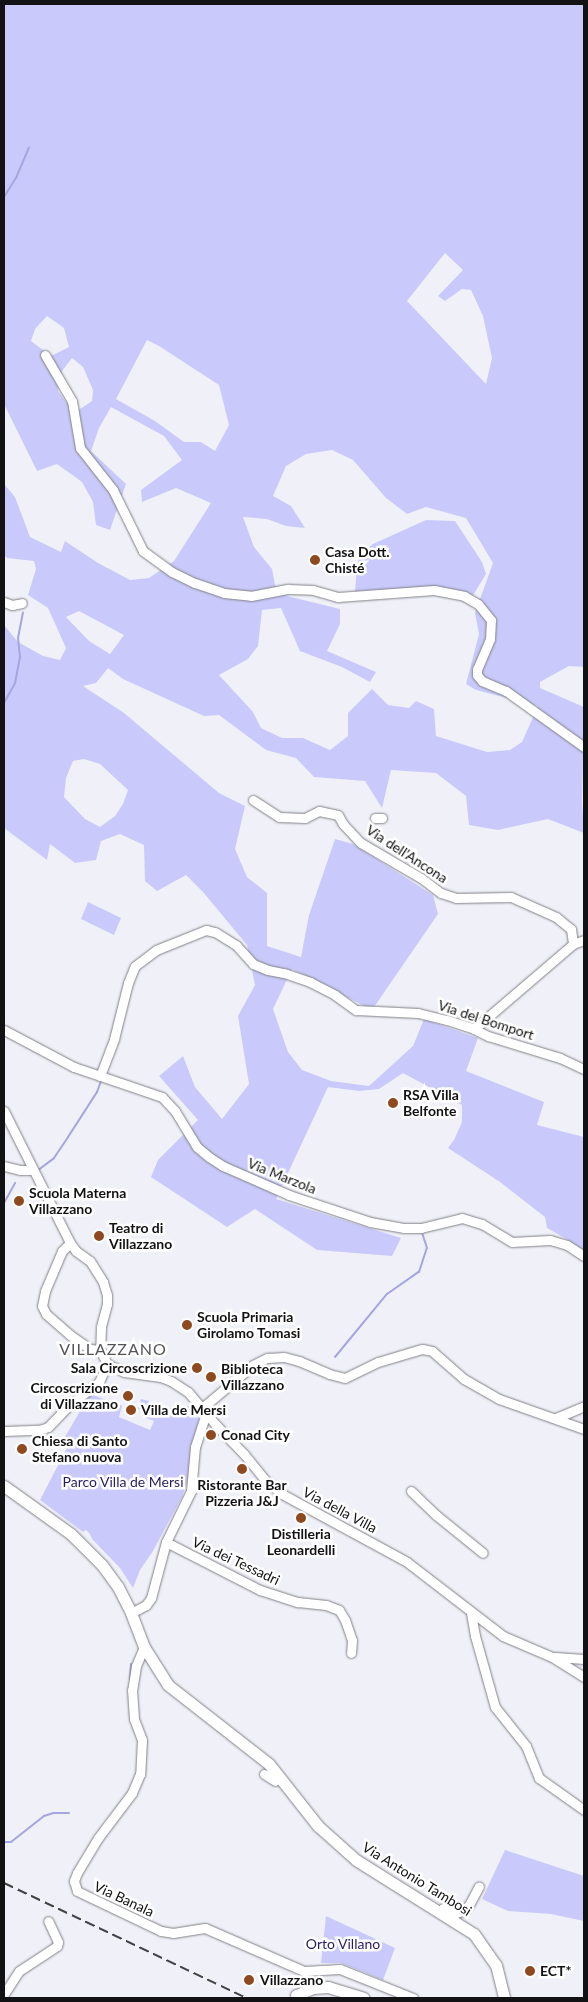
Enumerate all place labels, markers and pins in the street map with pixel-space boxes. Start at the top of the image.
place label: Casa Dott. Chisté [325,544,390,576]
marker: Casa Dott. Chisté [309,554,321,566]
place label: RSA Villa Belfonte [403,1087,460,1120]
marker: RSA Villa Belfonte [387,1097,399,1109]
place label: Scuola Materna Villazzano [29,1185,126,1218]
marker: Scuola Materna Villazzano [13,1195,25,1207]
place label: Teatro di Villazzano [109,1220,172,1252]
marker: Teatro di Villazzano [93,1230,105,1242]
place label: Scuola Primaria Girolamo Tomasi [197,1309,301,1341]
marker: Scuola Primaria Girolamo Tomasi [181,1319,193,1331]
place label: Sala Circoscrizione [71,1360,187,1376]
place label: Biblioteca Villazzano [221,1361,284,1394]
marker: Sala Circoscrizione [191,1362,203,1374]
marker: Biblioteca Villazzano [205,1371,217,1383]
place label: Circoscrizione di Villazzano [30,1380,118,1412]
marker: Circoscrizione di Villazzano [122,1390,134,1402]
place label: Villa de Mersi [141,1402,226,1418]
marker: Villa de Mersi [125,1404,137,1416]
place label: Conad City [221,1427,290,1443]
marker: Conad City [205,1429,217,1441]
place label: Chiesa di Santo Stefano nuova [32,1433,127,1465]
marker: Chiesa di Santo Stefano nuova [16,1443,28,1455]
marker: Ristorante Bar Pizzeria J&J [236,1463,248,1475]
place label: Ristorante Bar Pizzeria J&J [197,1477,287,1510]
marker: Distilleria Leonardelli [295,1512,307,1524]
place label: Distilleria Leonardelli [267,1526,335,1558]
place label: ECT* [540,1963,571,1979]
marker: ECT* [524,1965,536,1977]
place label: Villazzano [260,1972,323,1988]
marker: Villazzano [242,1973,256,1987]

